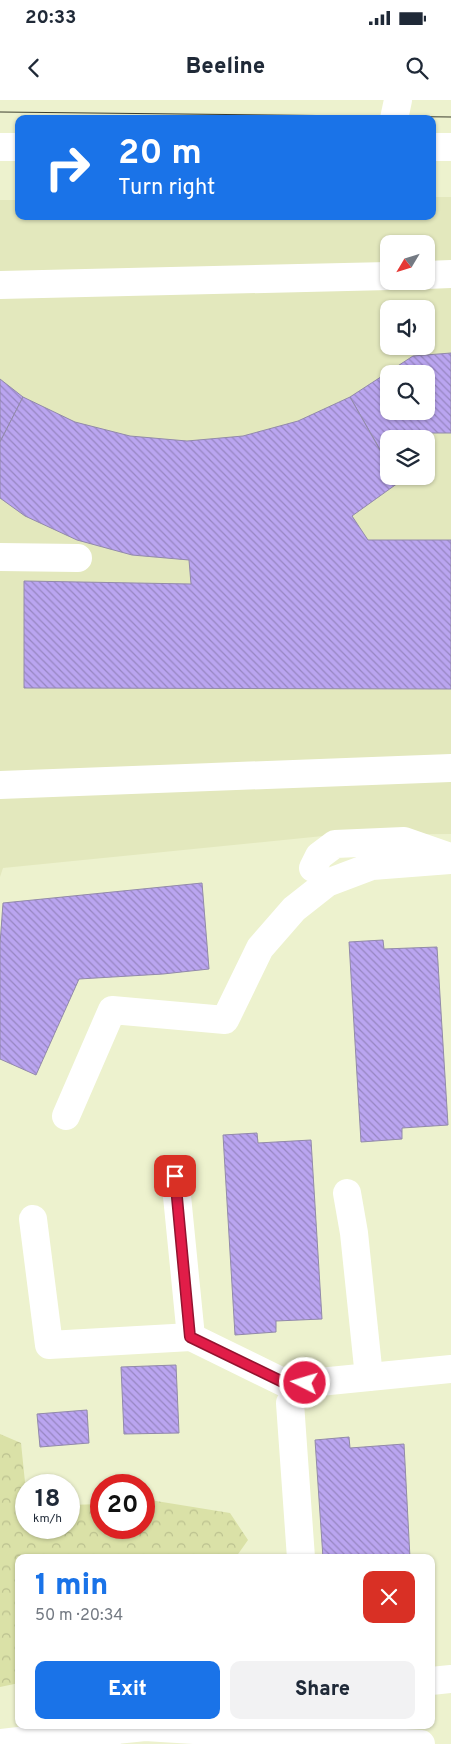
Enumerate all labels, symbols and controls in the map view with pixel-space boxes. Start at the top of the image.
text: 20:33 [25,6,77,30]
icon: back [20,54,48,82]
text: Beeline [186,54,265,81]
icon: search [403,54,431,82]
text: 20 m [118,132,202,176]
icon: right [35,135,100,200]
text: Turn right [118,175,215,202]
north arrow [380,235,435,290]
map controls [380,235,435,485]
button: sound [380,300,435,355]
button: search [380,365,435,420]
button: layers [380,430,435,485]
pin [154,1155,196,1197]
icon: arrive [161,1162,189,1190]
position arrow [278,1356,330,1408]
speed limit sign: 20 [90,1474,155,1539]
text: 18 [35,1484,60,1516]
text: km/h [33,1511,62,1527]
text: 1 min [35,1568,108,1605]
button: close [363,1571,415,1623]
text: 50 m · 20:34 [35,1606,123,1626]
button: Exit [35,1661,220,1719]
button: Share [230,1661,415,1719]

